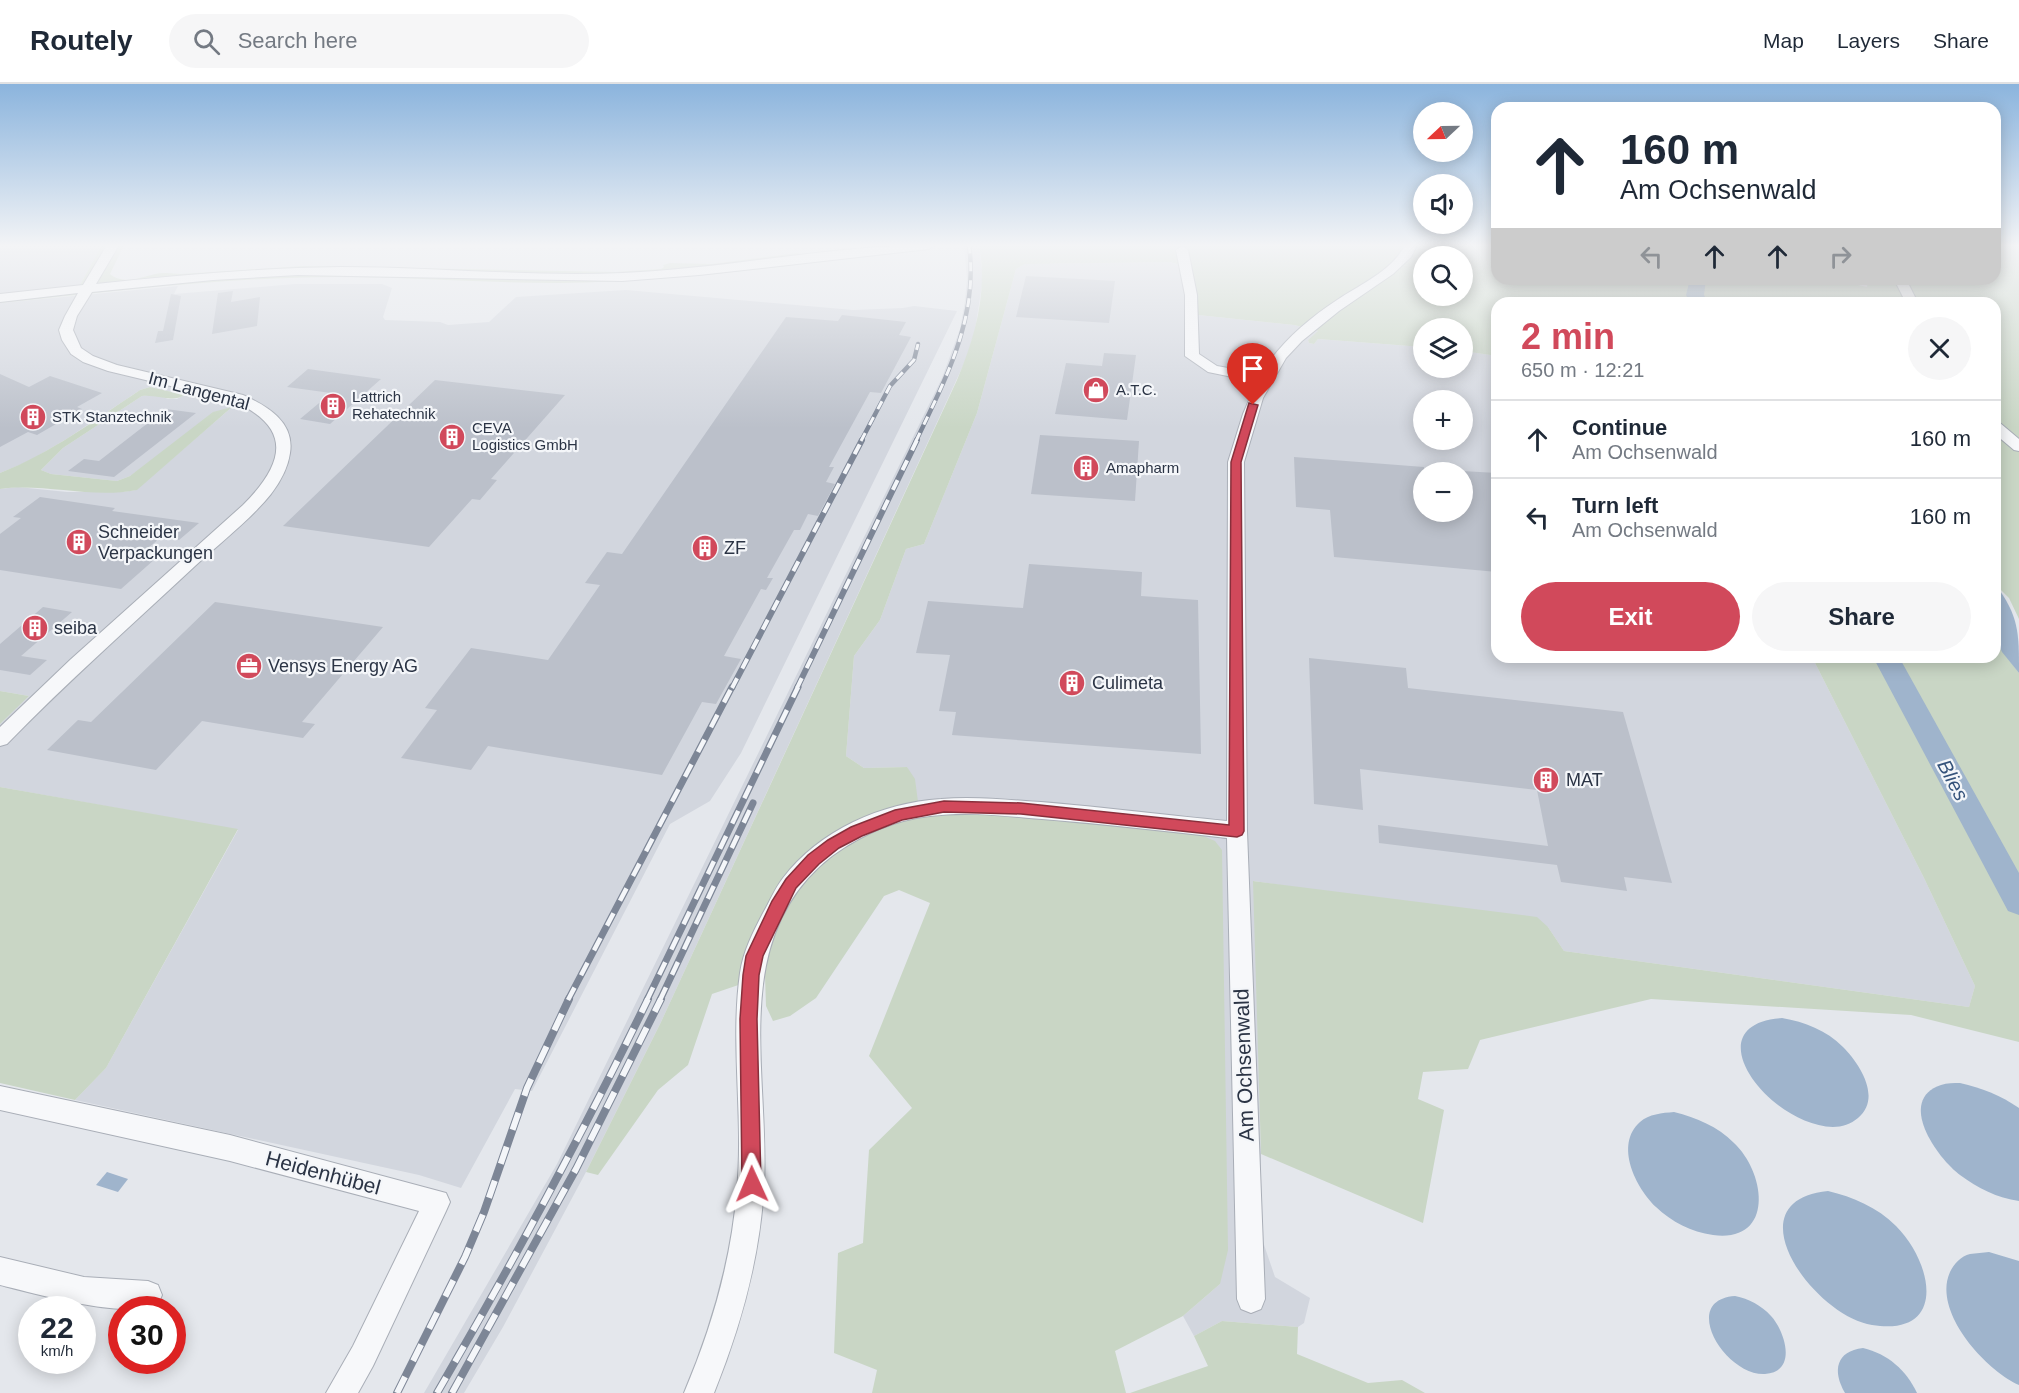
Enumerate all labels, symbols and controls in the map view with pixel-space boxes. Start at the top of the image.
search box [169,14,589,68]
text: Routely [30,25,133,56]
icon: search [190,25,223,58]
text: Search here [238,28,358,53]
text: Map [1763,29,1804,52]
text: Layers [1837,29,1900,52]
text: Share [1933,29,1989,52]
north arrow [1413,102,1473,162]
map controls [1413,102,1473,522]
icon: ahead [1521,126,1599,204]
text: 160 m [1620,126,1739,173]
button: sound [1413,174,1473,234]
text: Am Ochsenwald [1620,175,1817,205]
icon: left [1635,240,1668,273]
icon: ahead [1698,240,1731,273]
icon: ahead [1761,240,1794,273]
icon: right [1824,240,1857,273]
button: search [1413,246,1473,306]
text: 2 min [1521,316,1615,357]
button: close [1908,317,1971,380]
button: layers [1413,318,1473,378]
pin [1227,343,1278,405]
icon: arrive [1236,352,1269,385]
text: 650 m · 12:21 [1521,359,1644,381]
street label: Im Langental [146,368,252,414]
shop icon: A.T.C. [1081,375,1111,405]
place label: A.T.C. [1116,381,1157,398]
place label: Lattrich Rehatechnik [352,388,436,422]
button: + [1413,390,1473,450]
building icon: Lattrich Rehatechnik [318,391,348,421]
building icon: STK Stanztechnik [18,402,48,432]
place label: STK Stanztechnik [52,408,172,425]
text: Continue [1572,415,1667,440]
place label: CEVA Logistics GmbH [472,419,578,453]
building icon: CEVA Logistics GmbH [437,422,467,452]
icon: ahead [1521,423,1554,456]
text: 160 m [1910,426,1971,451]
text: Am Ochsenwald [1572,441,1718,463]
building icon: Amapharm [1071,453,1101,483]
place label: Amapharm [1106,459,1179,476]
button: − [1413,462,1473,522]
text: Turn left [1572,493,1658,518]
icon: left [1521,501,1554,534]
text: 160 m [1910,504,1971,529]
text: Am Ochsenwald [1572,519,1718,541]
place label: Schneider Verpackungen [98,522,213,563]
building icon: Schneider Verpackungen [64,527,94,557]
building icon: ZF [690,533,720,563]
place label: ZF [724,538,746,558]
button: Exit [1521,582,1740,651]
button: Share [1752,582,1971,651]
building icon: seiba [20,613,50,643]
place label: seiba [54,618,98,638]
office icon: Vensys Energy AG [234,651,264,681]
place label: Vensys Energy AG [268,656,418,676]
building icon: Culimeta [1057,668,1087,698]
place label: Culimeta [1092,673,1164,693]
water label: Blies [1933,756,1973,804]
building icon: MAT [1531,765,1561,795]
place label: MAT [1566,770,1603,790]
street label: Am Ochsenwald [1229,988,1258,1142]
street label: Heidenhübel [263,1146,383,1199]
position arrow [720,1152,784,1216]
speed limit sign: 30 [108,1296,186,1374]
text: 22 [40,1311,74,1344]
text: km/h [41,1342,73,1359]

